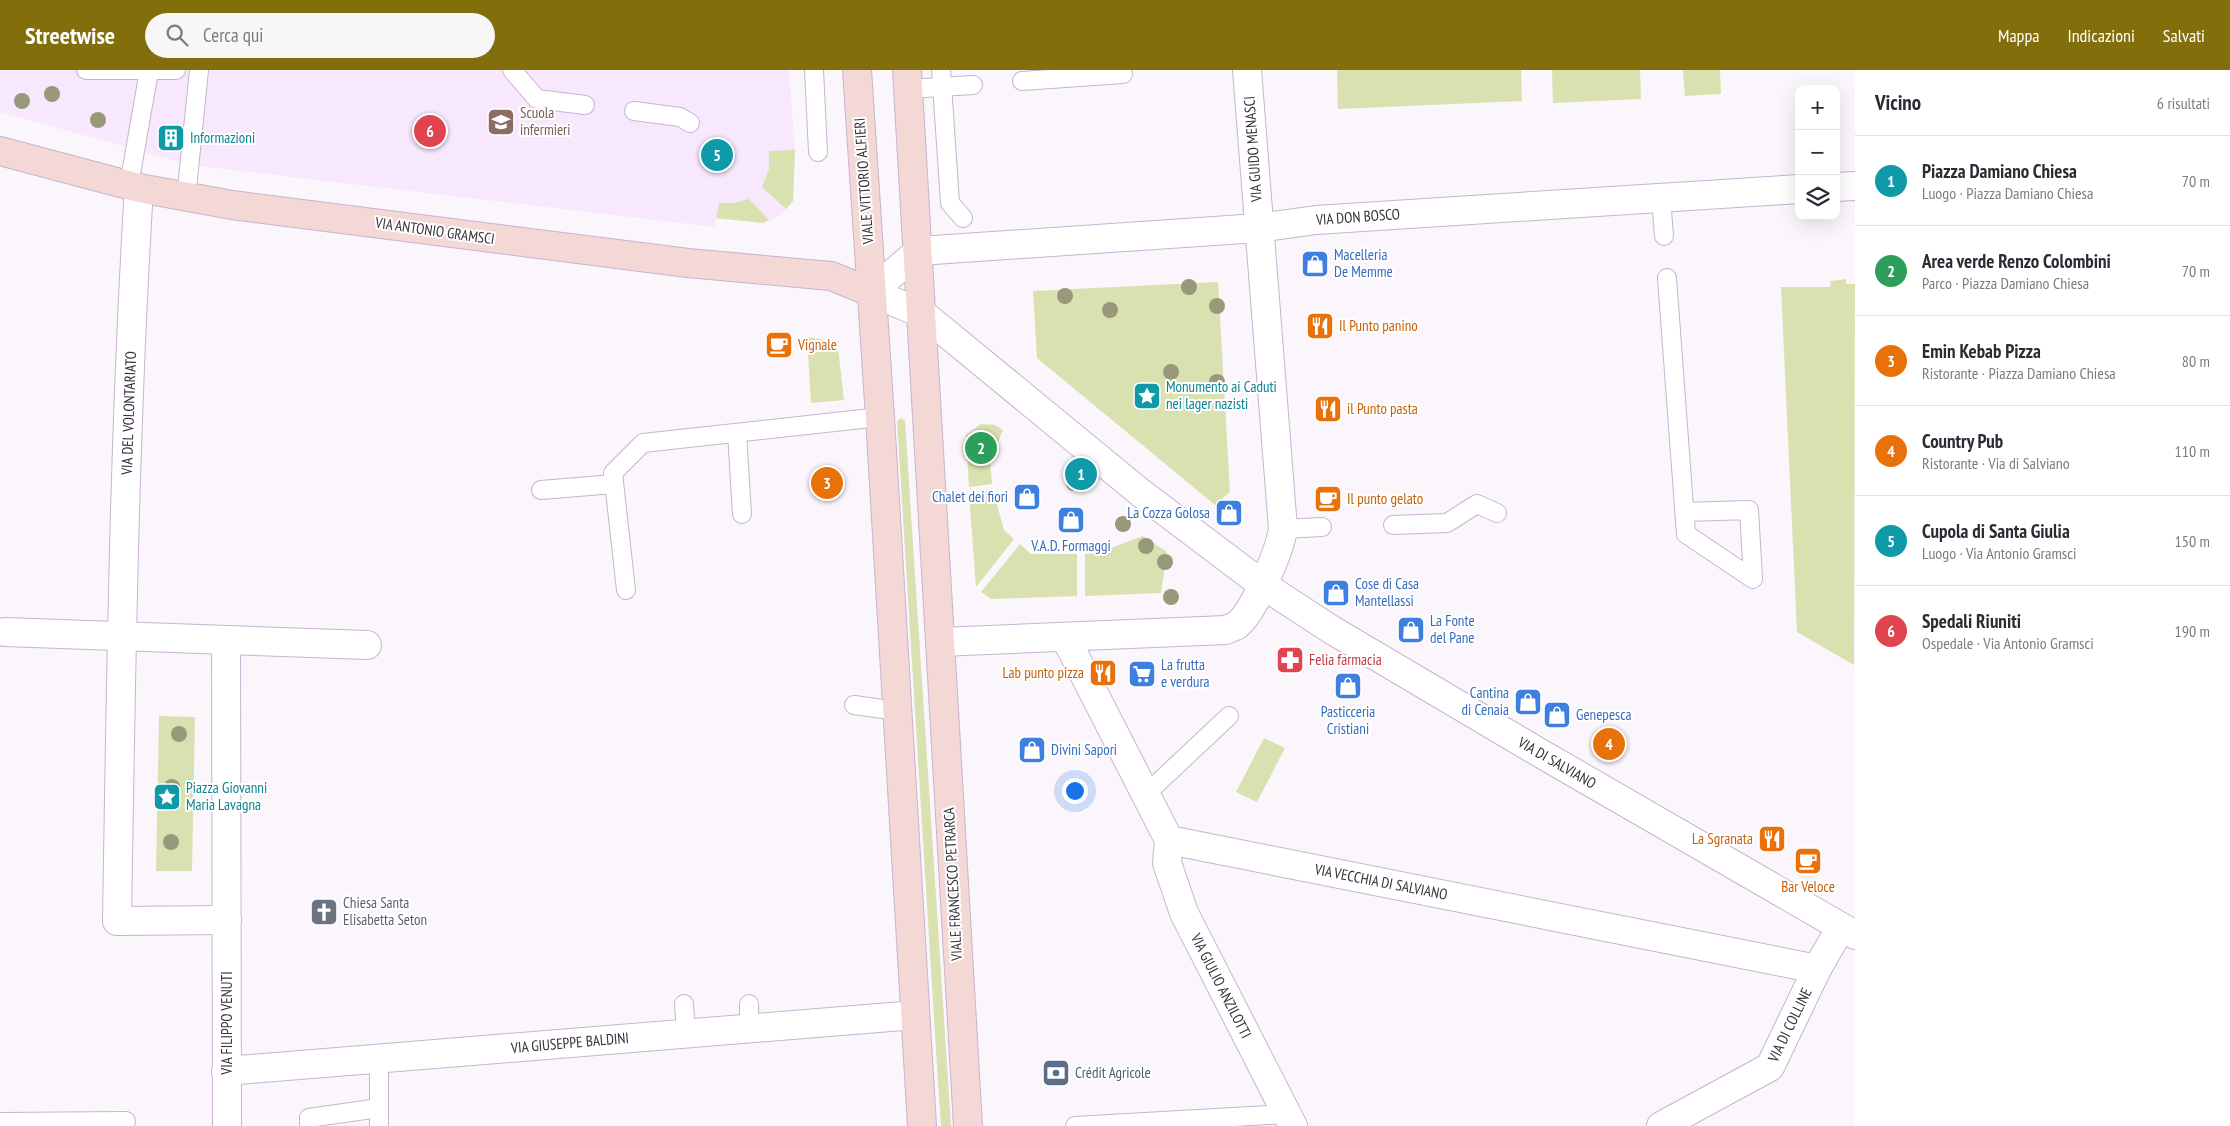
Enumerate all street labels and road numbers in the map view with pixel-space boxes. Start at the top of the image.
street label: VIA GUIDO MENASCI [1239,95,1266,204]
street label: VIALE VITTORIO ALFIERI [850,117,877,246]
street label: VIA DON BOSCO [1314,204,1401,229]
street label: VIA ANTONIO GRAMSCI [373,213,496,248]
street label: VIA DEL VOLONTARIATO [117,351,140,476]
street label: VIA DI SALVIANO [1514,732,1600,793]
street label: VIALE FRANCESCO PETRARCA [939,806,966,962]
street label: VIA VECCHIA DI SALVIANO [1312,859,1449,904]
street label: VIA GIULIO ANZILOTTI [1186,929,1256,1041]
street label: VIA FILIPPO VENUTI [217,971,236,1076]
street label: VIA DI COLLINE [1763,985,1816,1066]
street label: VIA GIUSEPPE BALDINI [509,1028,630,1057]

